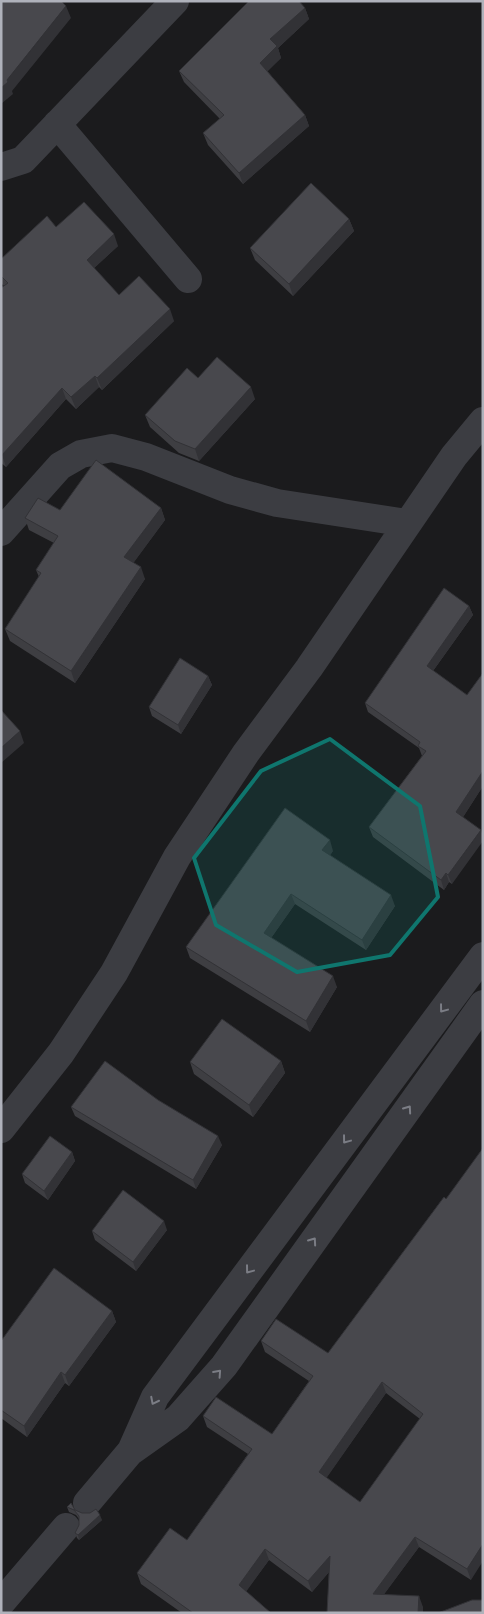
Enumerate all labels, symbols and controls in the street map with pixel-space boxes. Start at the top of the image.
one-way arrow [440,1003,449,1013]
one-way arrow [402,1105,411,1115]
one-way arrow [343,1134,352,1144]
one-way arrow [307,1237,316,1247]
one-way arrow [247,1264,255,1273]
one-way arrow [213,1369,222,1378]
one-way arrow [150,1396,160,1405]

